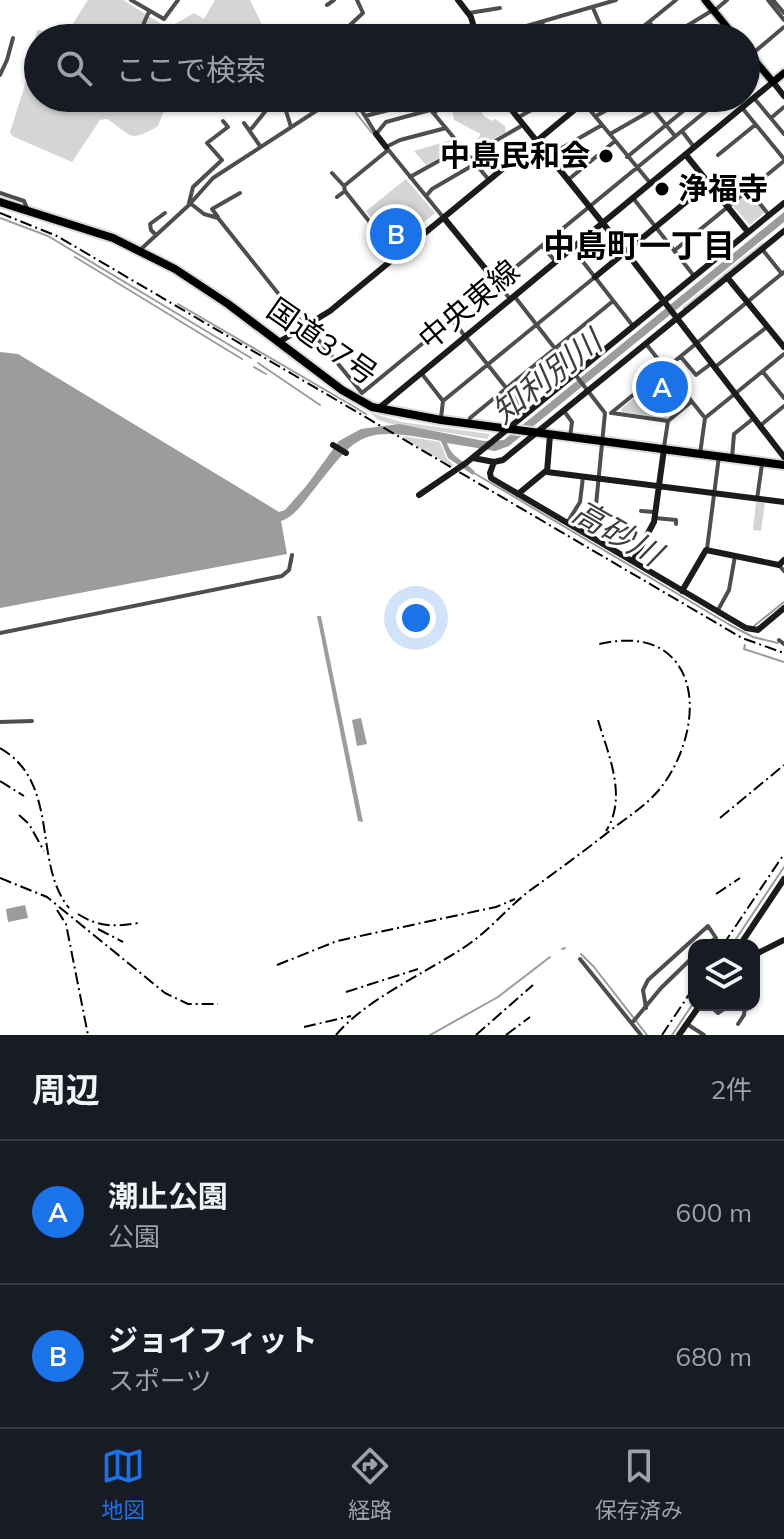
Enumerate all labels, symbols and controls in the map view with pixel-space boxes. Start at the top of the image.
search box [24,24,760,112]
icon: search [52,46,96,90]
text: ここで検索 [116,51,266,89]
place label: 中島民和会 [440,136,590,174]
marker: 中島民和会 [597,147,615,165]
place label: 浄福寺 [678,169,768,207]
marker: 浄福寺 [653,180,671,198]
pin: B [370,204,422,264]
district label: 中島町一丁目 [543,225,735,265]
street label: 中央東線 [410,251,527,357]
street label: 国道37号 [260,289,385,393]
water label: 知利別川 [484,319,611,431]
pin: A [636,357,688,417]
water label: 高砂川 [566,491,672,575]
your location [396,598,436,638]
map controls [688,939,760,1011]
button: layers [688,939,760,1011]
text: 周辺 [32,1068,100,1111]
text: 2件 [710,1073,752,1106]
text: 潮止公園 [108,1177,228,1215]
text: A [48,1196,68,1229]
text: 600 m [676,1196,752,1229]
text: 公園 [108,1220,160,1253]
text: ジョイフィット [108,1321,317,1359]
text: B [49,1340,67,1373]
text: 680 m [676,1340,752,1373]
text: スポーツ [108,1364,211,1397]
tab: 地図 [101,1444,145,1524]
tab: 経路 [348,1444,392,1524]
tab: 保存済み [595,1444,683,1524]

